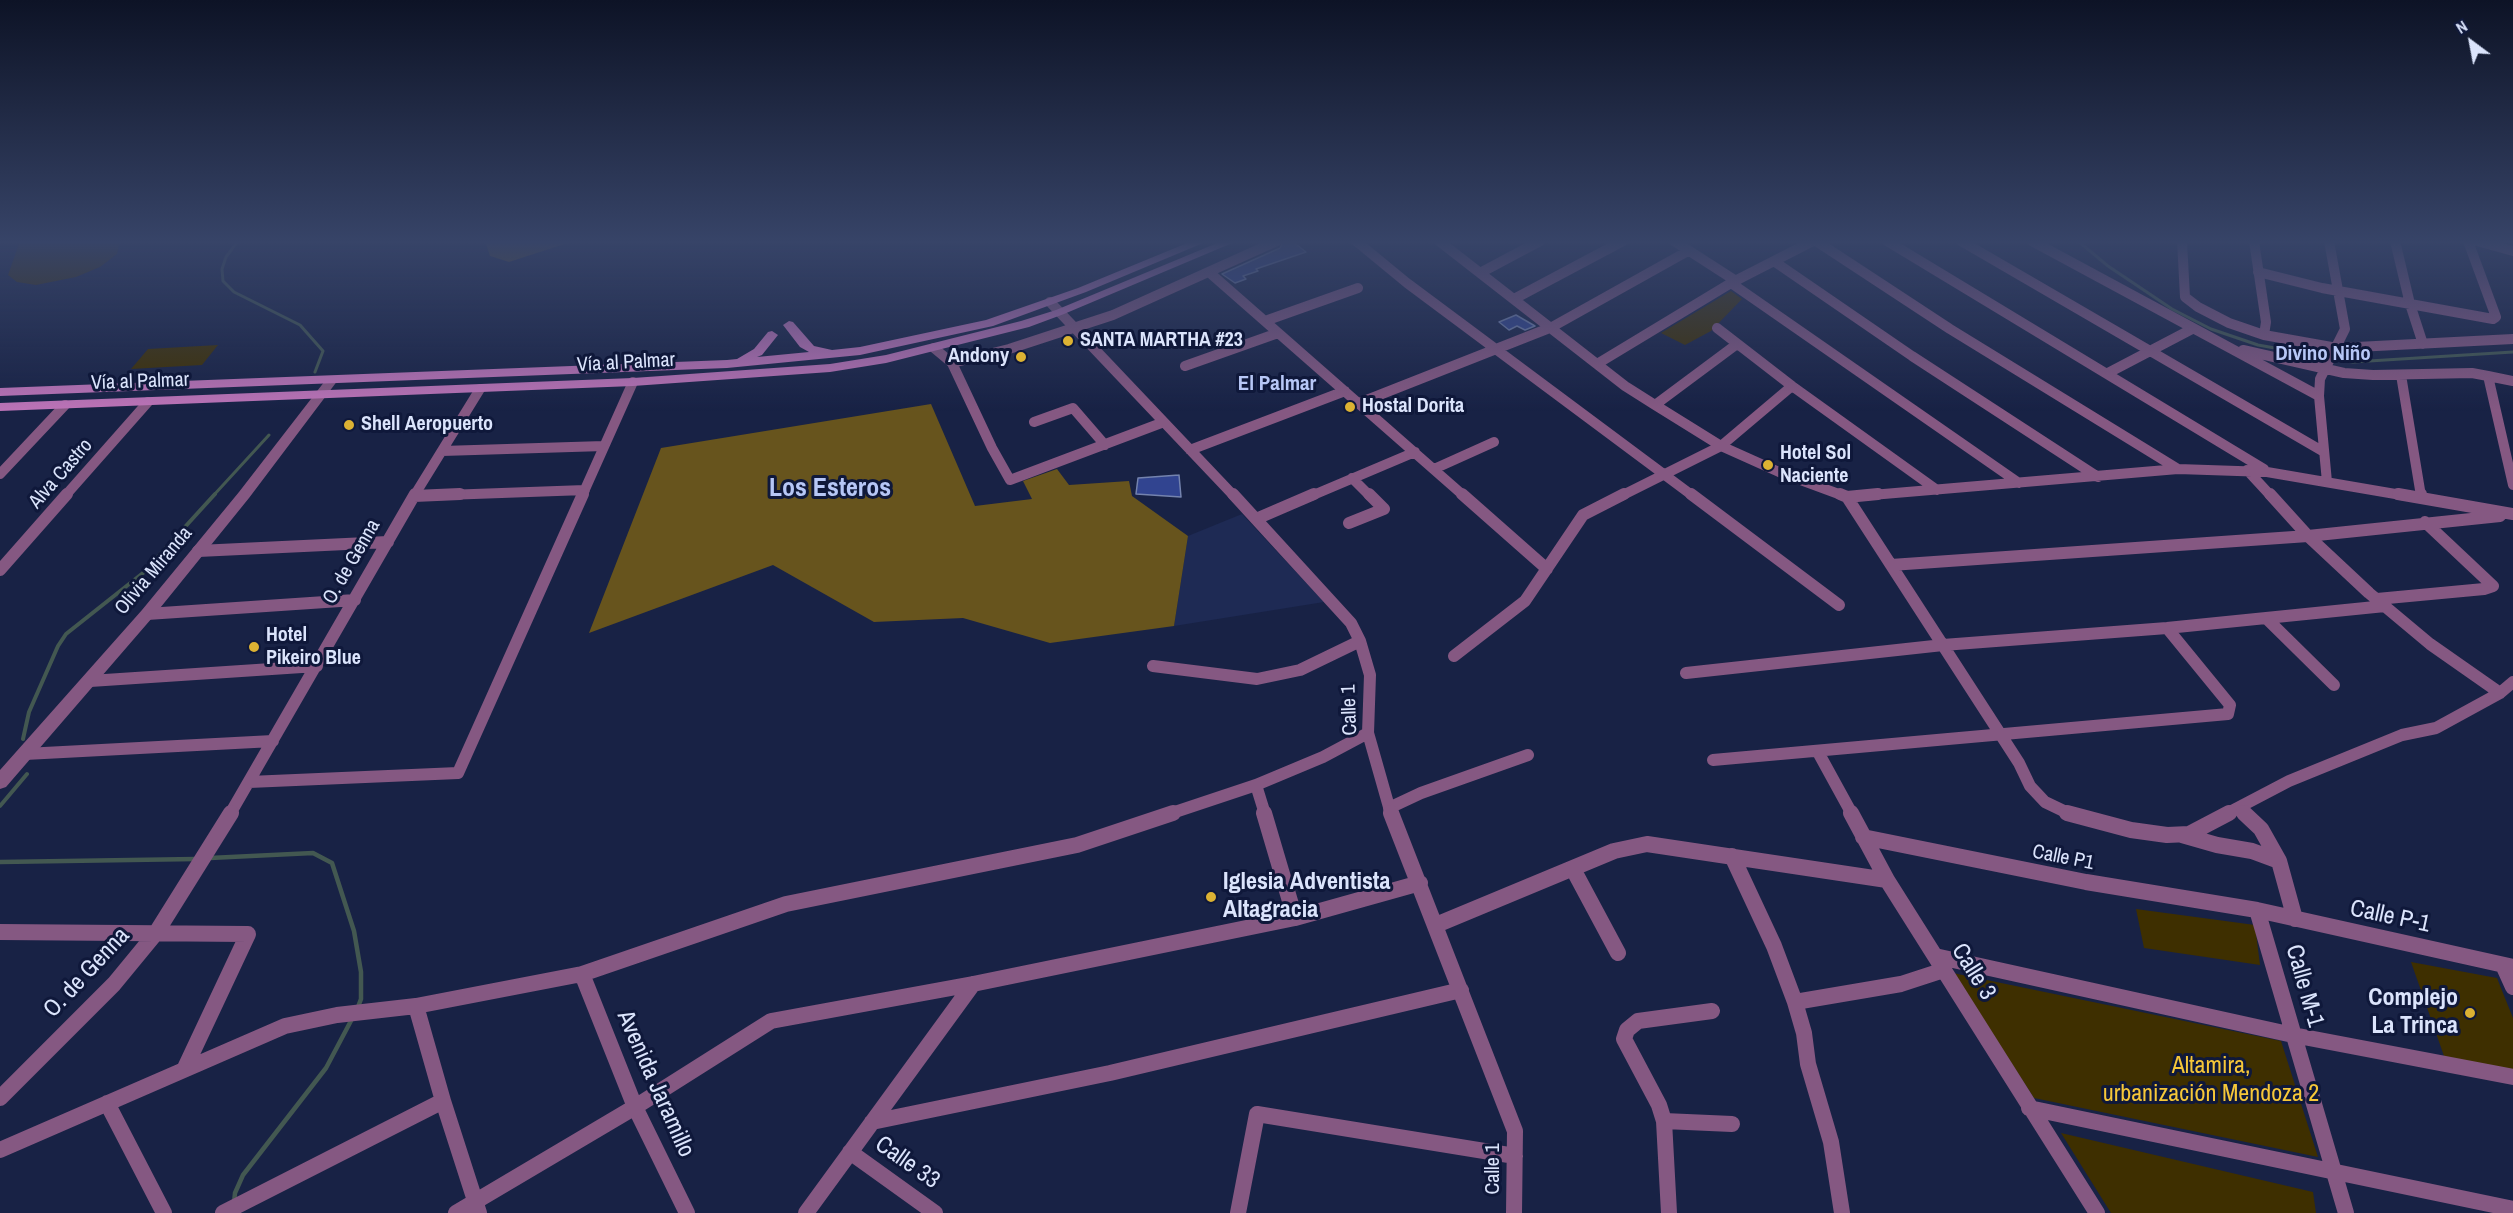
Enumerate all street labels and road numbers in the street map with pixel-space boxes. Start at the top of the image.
street label: Vía al Palmar [576,348,676,378]
street label: Vía al Palmar [91,368,189,396]
street label: Alva Castro [24,434,98,514]
street label: O. de Genna [318,515,386,609]
street label: Olivia Miranda [110,522,198,620]
street label: Calle 1 [1337,684,1363,736]
street label: Calle P1 [2030,840,2096,876]
street label: Calle P-1 [2347,895,2433,939]
street label: O. de Genna [38,922,136,1024]
street label: Calle 3 [1945,938,2001,1006]
street label: Calle M-1 [2279,942,2329,1030]
street label: Avenida Jaramillo [610,1006,700,1162]
street label: Calle 33 [869,1131,945,1195]
street label: Calle 1 [1482,1143,1506,1195]

